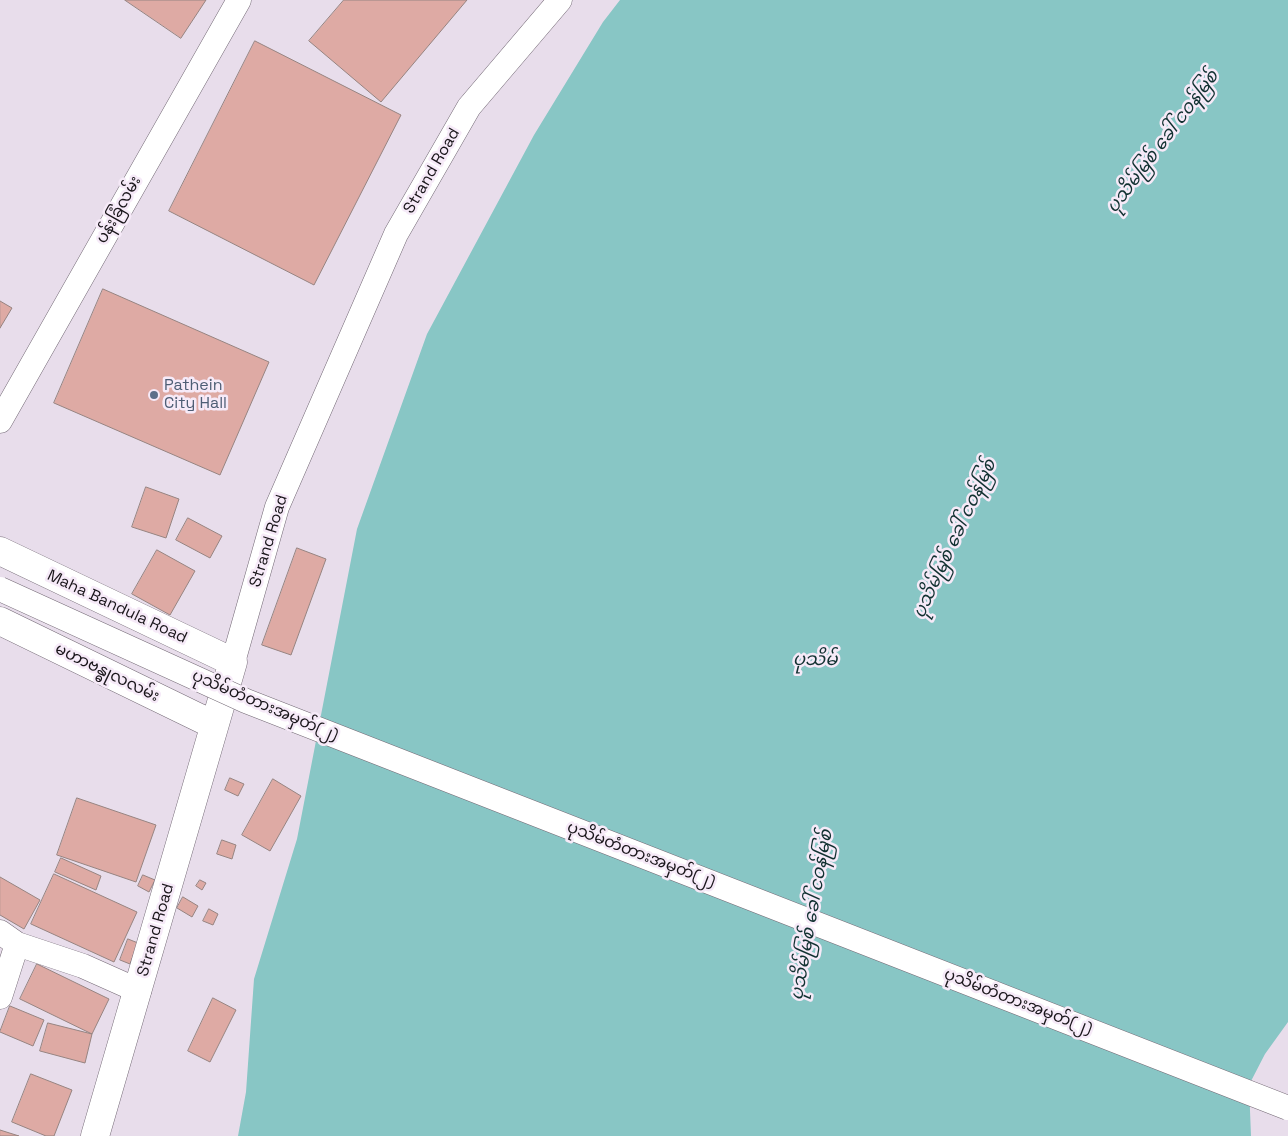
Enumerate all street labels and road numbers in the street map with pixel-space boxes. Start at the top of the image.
street label: Strand Road [400,125,464,217]
street label: ပန်းခြံလမ်း [93,173,145,247]
street label: Strand Road [246,492,292,590]
street label: Maha Bandula Road [44,566,190,648]
street label: မဟာဗန္ဓုလလမ်း [52,639,162,707]
street label: ပုသိမ်တံတားအမှတ်(၂) [189,666,341,746]
street label: ပုသိမ်တံတားအမှတ်(၂) [564,818,718,892]
street label: Strand Road [134,881,178,979]
street label: ပုသိမ်တံတားအမှတ်(၂) [941,965,1095,1039]

